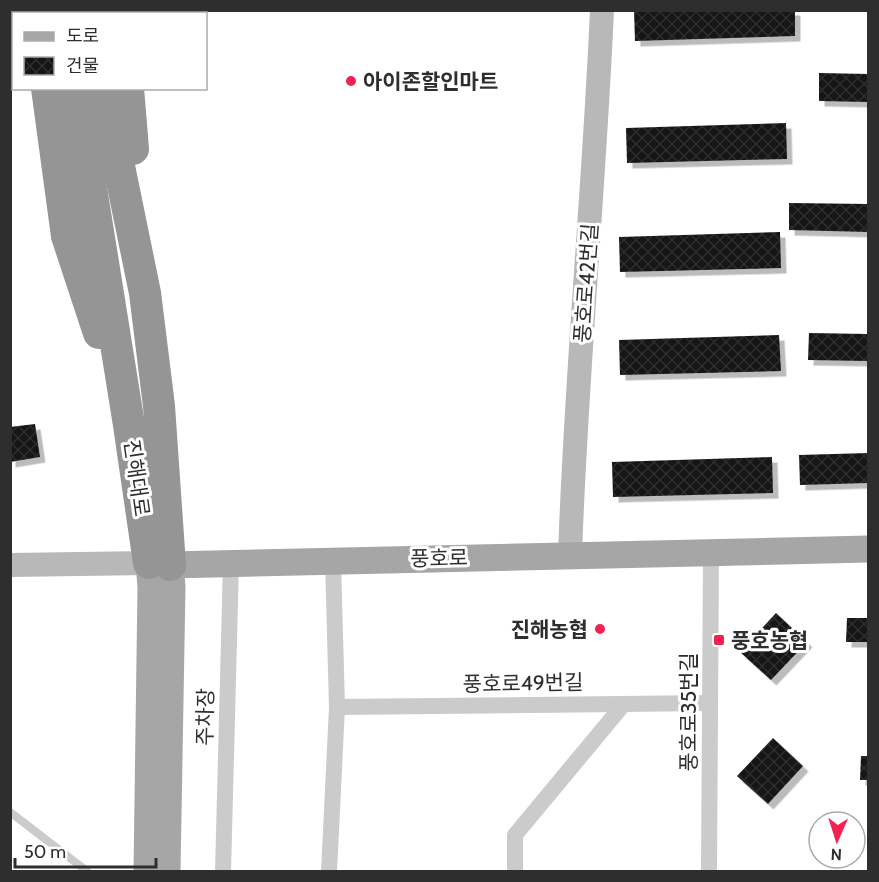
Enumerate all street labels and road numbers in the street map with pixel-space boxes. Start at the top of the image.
street label: 풍호로42번길 [569,222,603,344]
street label: 진해대로 [119,438,155,518]
street label: 풍호로 [410,545,468,571]
street label: 풍호로35번길 [676,652,701,772]
street label: 풍호로49번길 [462,669,584,697]
street label: 주차장 [192,688,218,746]

